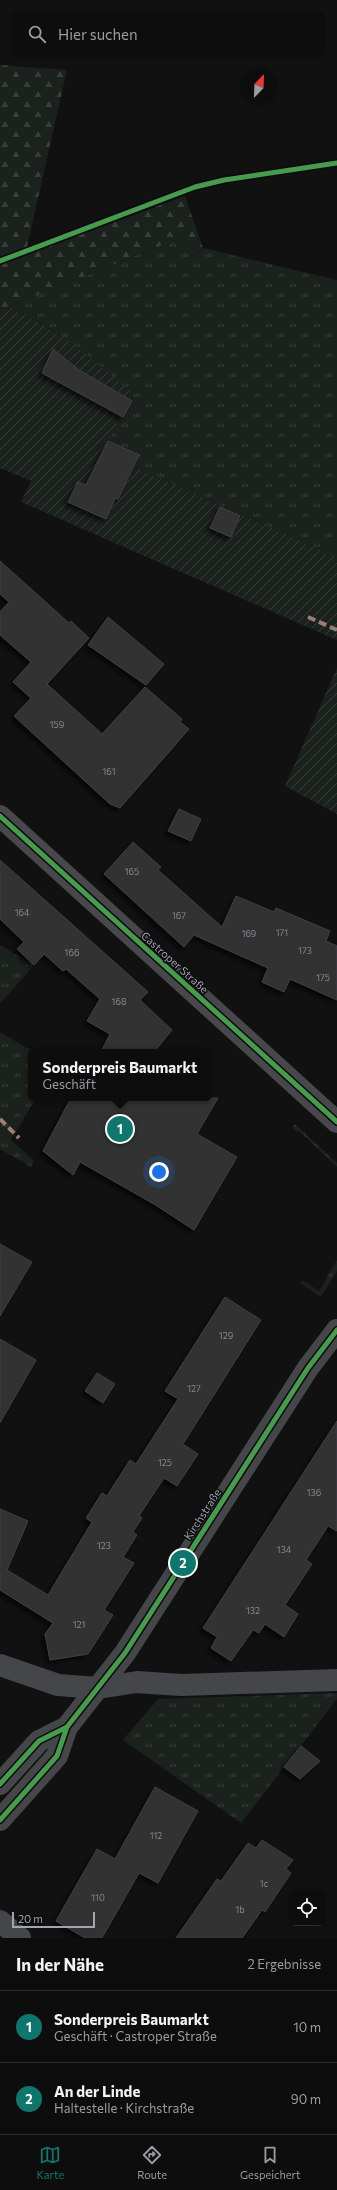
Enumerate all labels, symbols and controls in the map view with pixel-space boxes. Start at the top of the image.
search box [12,12,325,56]
icon: search [26,23,48,45]
text: Hier suchen [58,25,138,43]
north arrow [241,68,277,104]
house number: 159 [50,719,64,730]
house number: 161 [102,766,116,777]
house number: 165 [125,866,139,877]
house number: 164 [15,907,30,918]
house number: 167 [172,910,186,921]
house number: 171 [276,927,288,938]
street label: Castroper Straße [139,928,211,996]
house number: 169 [242,928,256,939]
house number: 173 [298,945,312,956]
house number: 166 [65,947,79,958]
house number: 175 [316,972,330,983]
house number: 168 [112,996,126,1007]
popup [28,1049,212,1101]
text: Sonderpreis Baumarkt [43,1058,197,1076]
text: Geschäft [43,1076,96,1092]
pin: 1 [107,1114,133,1144]
your location [149,1162,169,1182]
house number: 129 [219,1330,233,1341]
house number: 127 [187,1383,201,1394]
house number: 125 [158,1457,172,1468]
street label: Kirchstraße [181,1486,223,1542]
house number: 136 [307,1487,321,1498]
house number: 123 [97,1540,111,1551]
house number: 134 [277,1544,292,1555]
pin: 2 [170,1548,196,1578]
house number: 132 [246,1605,260,1616]
house number: 121 [73,1619,85,1630]
house number: 112 [150,1830,162,1841]
house number: 1c [260,1878,269,1889]
map controls [289,1890,325,1926]
button: locate [289,1890,325,1926]
house number: 110 [91,1892,105,1903]
house number: 1b [235,1904,245,1915]
scale bar [12,1910,95,1929]
text: 20 m [18,1912,43,1925]
text: In der Nähe [16,1954,104,1975]
text: 2 Ergebnisse [247,1956,321,1972]
text: Sonderpreis Baumarkt [54,2010,209,2028]
text: 1 [26,2019,32,2035]
text: 10 m [293,2019,321,2035]
text: Geschäft · Castroper Straße [54,2028,217,2044]
text: An der Linde [54,2082,140,2100]
text: 2 [25,2091,33,2107]
text: 90 m [291,2091,321,2107]
text: Haltestelle · Kirchstraße [54,2100,194,2116]
tab: Karte [36,2144,64,2181]
tab: Route [137,2144,167,2181]
tab: Gespeichert [240,2144,301,2181]

